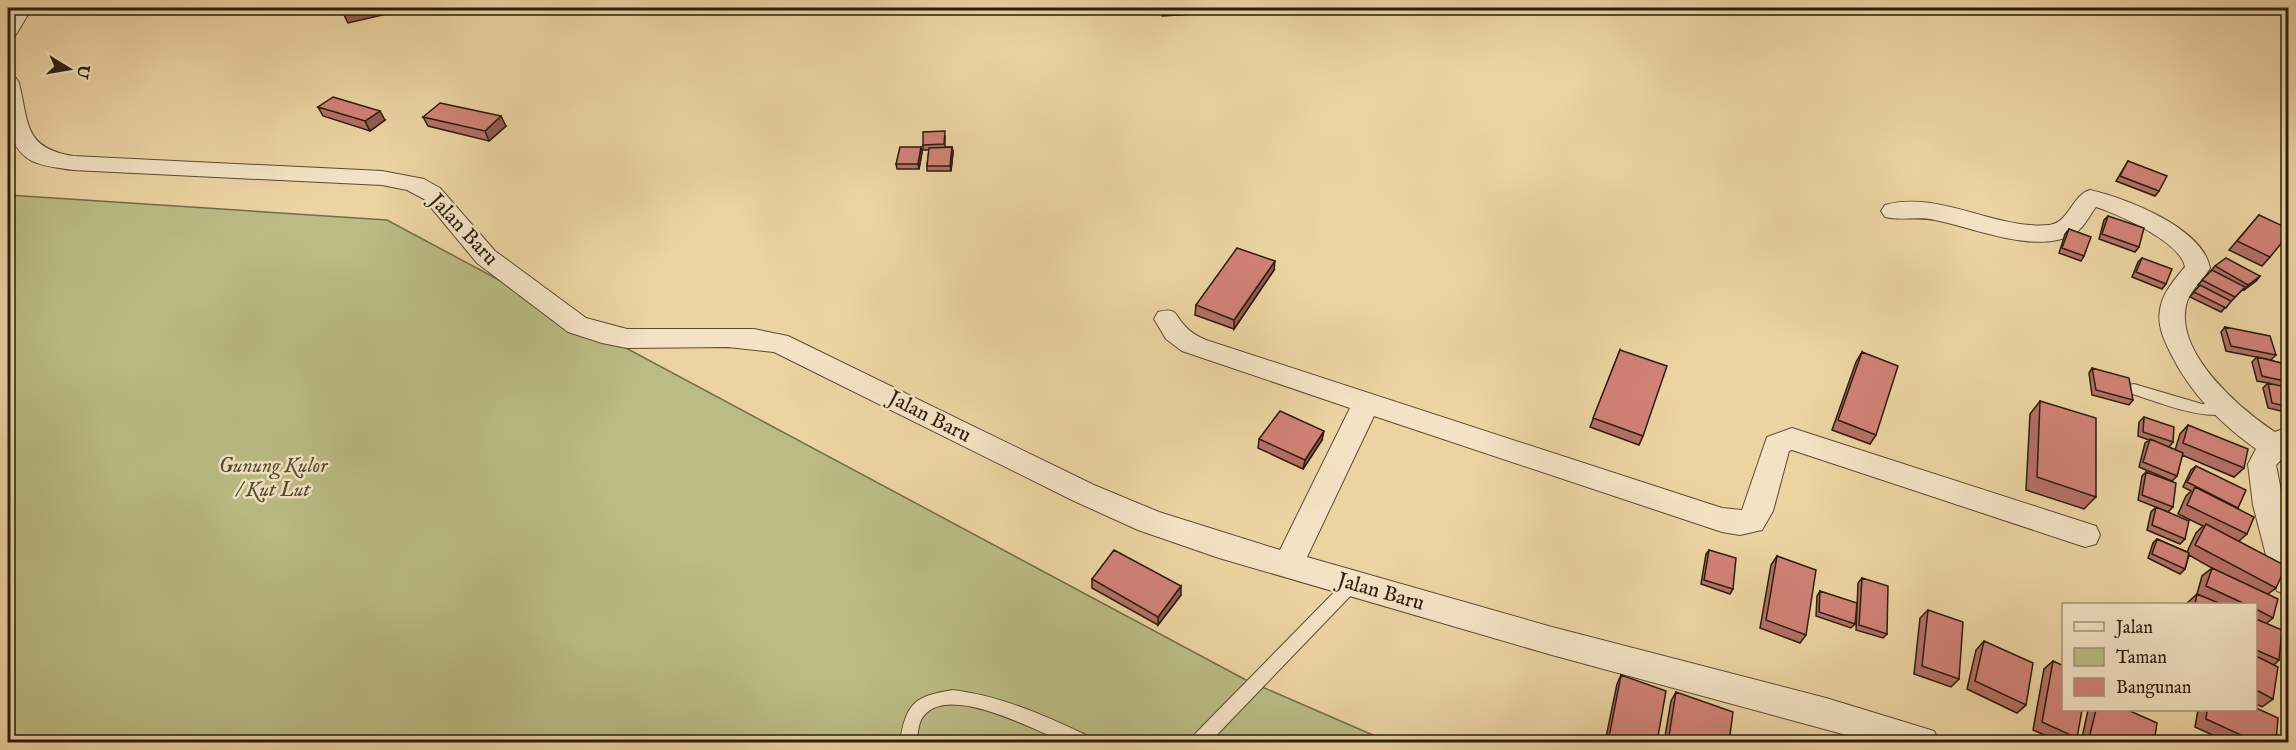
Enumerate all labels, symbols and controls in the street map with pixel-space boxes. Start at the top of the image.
north arrow [39,39,99,99]
text: U [71,62,93,80]
street label: Jalan Baru [421,187,503,272]
street label: Jalan Baru [882,384,975,450]
park label: Gunung Kulor / Kut Lut [219,453,328,504]
street label: Jalan Baru [1332,567,1427,618]
legend [2062,603,2257,711]
text: Jalan [2114,617,2153,640]
text: Taman [2116,647,2167,670]
text: Bangunan [2116,677,2192,700]

